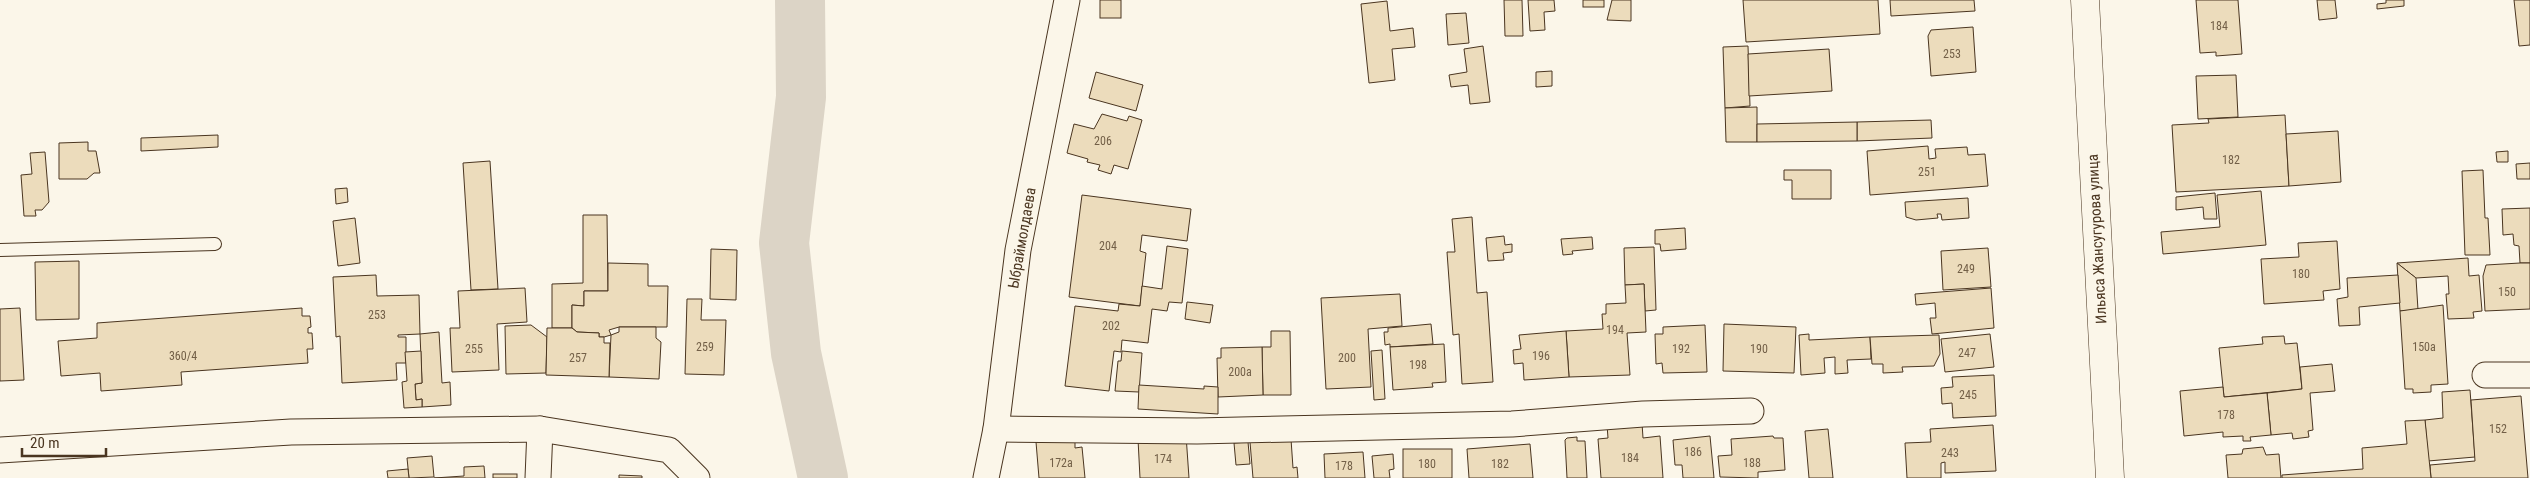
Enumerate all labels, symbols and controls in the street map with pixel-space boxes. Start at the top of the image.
house number: 184 [2210,19,2228,33]
house number: 253 [1943,47,1961,61]
house number: 206 [1094,134,1112,148]
house number: 182 [2222,153,2240,167]
street label: Ильяса Жансугурова улица [2084,154,2110,324]
house number: 251 [1918,165,1936,179]
street label: Ыбраймолдаева [1004,186,1040,290]
house number: 204 [1099,239,1117,253]
house number: 249 [1957,262,1975,276]
house number: 180 [2292,267,2310,281]
house number: 150 [2498,285,2516,299]
house number: 253 [368,308,386,322]
house number: 202 [1102,319,1120,333]
house number: 194 [1606,323,1624,337]
house number: 259 [696,340,714,354]
house number: 150а [2412,340,2436,354]
house number: 255 [465,342,483,356]
house number: 192 [1672,342,1690,356]
house number: 190 [1750,342,1768,356]
house number: 247 [1958,346,1976,360]
house number: 360/4 [169,349,197,363]
house number: 196 [1532,349,1550,363]
house number: 257 [569,351,587,365]
house number: 200 [1338,351,1356,365]
house number: 198 [1409,358,1427,372]
house number: 200а [1228,365,1252,379]
house number: 245 [1959,388,1977,402]
house number: 178 [2217,408,2235,422]
house number: 152 [2489,422,2507,436]
scale bar [22,426,106,458]
text: 20 m [30,434,60,452]
house number: 186 [1684,445,1702,459]
house number: 243 [1941,446,1959,460]
house number: 184 [1621,451,1639,465]
house number: 174 [1154,452,1172,466]
house number: 172а [1049,456,1073,470]
house number: 188 [1743,456,1761,470]
house number: 180 [1418,457,1436,471]
house number: 182 [1491,457,1509,471]
house number: 178 [1335,459,1353,473]

